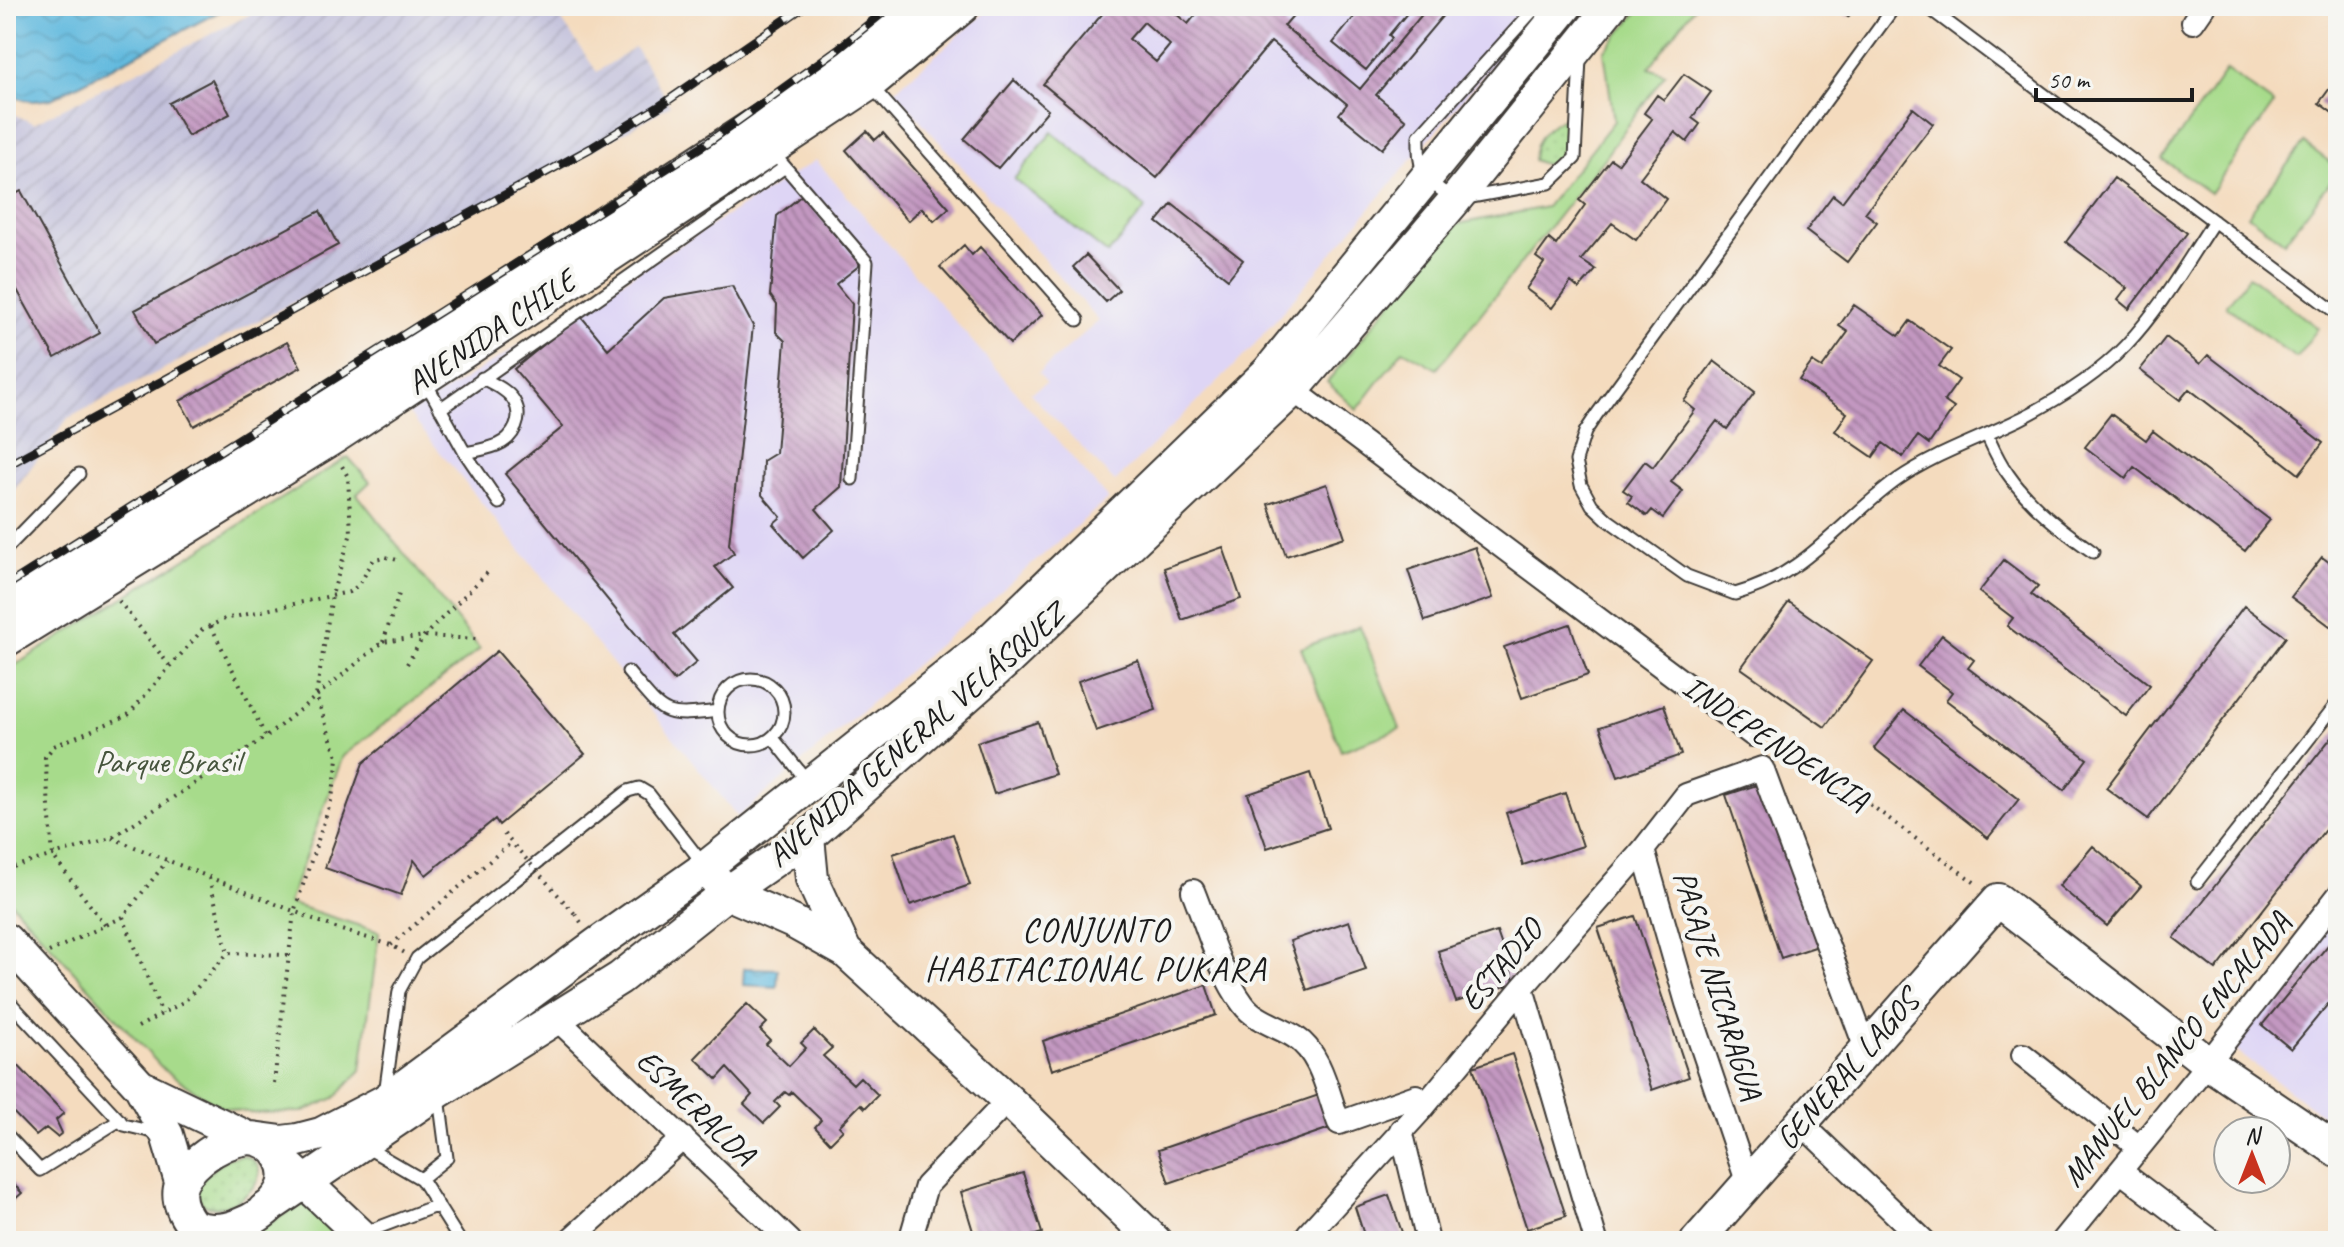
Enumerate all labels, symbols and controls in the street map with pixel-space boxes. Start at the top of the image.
scale bar [2036,52,2192,102]
text: 50 m [2048,65,2091,95]
street label: AVENIDA CHILE [399,258,587,404]
street label: AVENIDA GENERAL VELÁSQUEZ [758,591,1078,876]
street label: INDEPENDENCIA [1675,666,1878,821]
park label: Parque Brasil [95,741,246,782]
street label: PASAJE NICARAGUA [1664,866,1773,1105]
street label: MANUEL BLANCO ENCALADA [2053,904,2299,1194]
district label: CONJUNTO HABITACIONAL PUKARA [925,908,1267,990]
street label: ESTADIO [1451,908,1553,1019]
street label: GENERAL LAGOS [1767,977,1932,1158]
street label: ESMERALDA [628,1040,766,1175]
north arrow [2212,1115,2292,1195]

